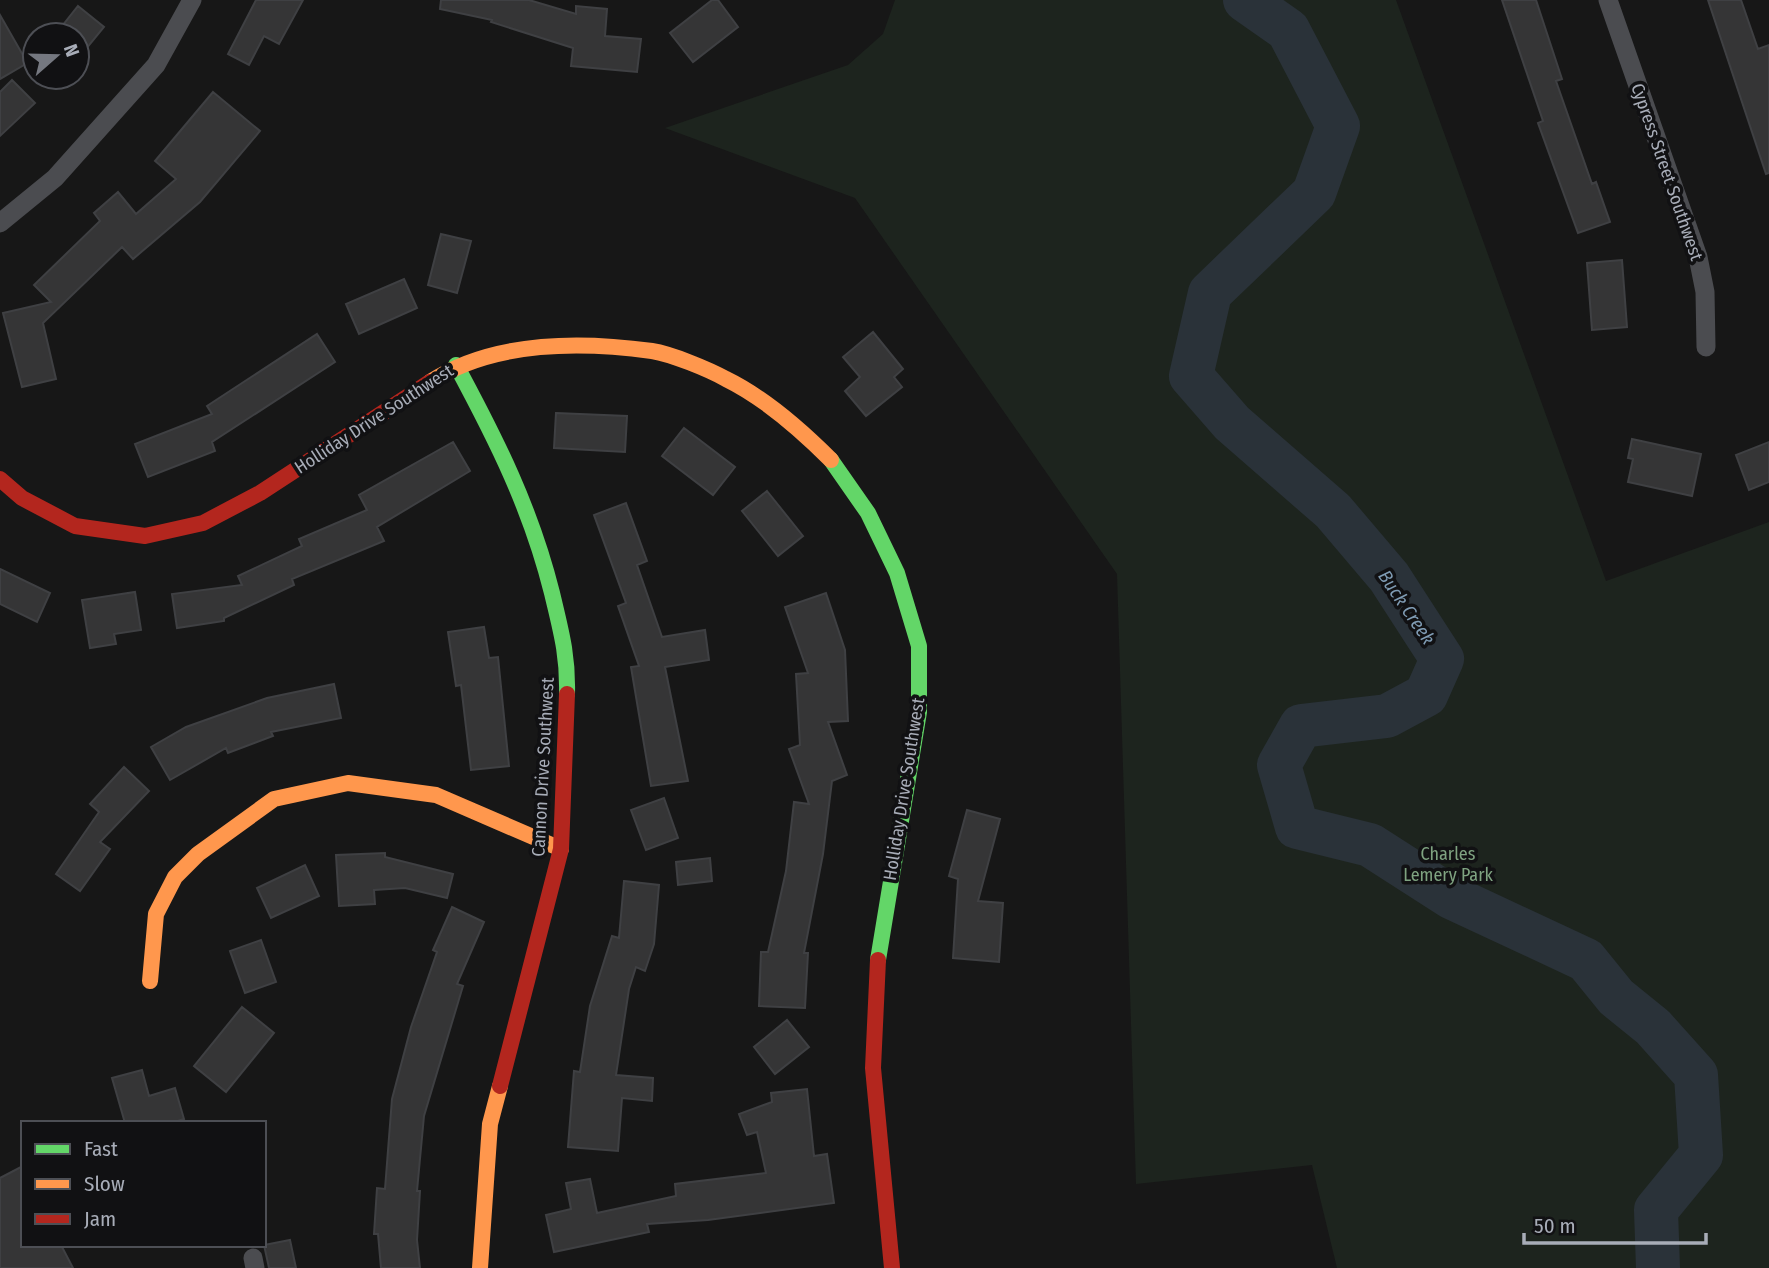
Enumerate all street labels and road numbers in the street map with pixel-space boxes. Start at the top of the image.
street label: Cypress Street Southwest [1626,81,1708,264]
street label: Holliday Drive Southwest [291,359,458,479]
street label: Cannon Drive Southwest [527,677,559,857]
street label: Holliday Drive Southwest [879,696,929,882]

